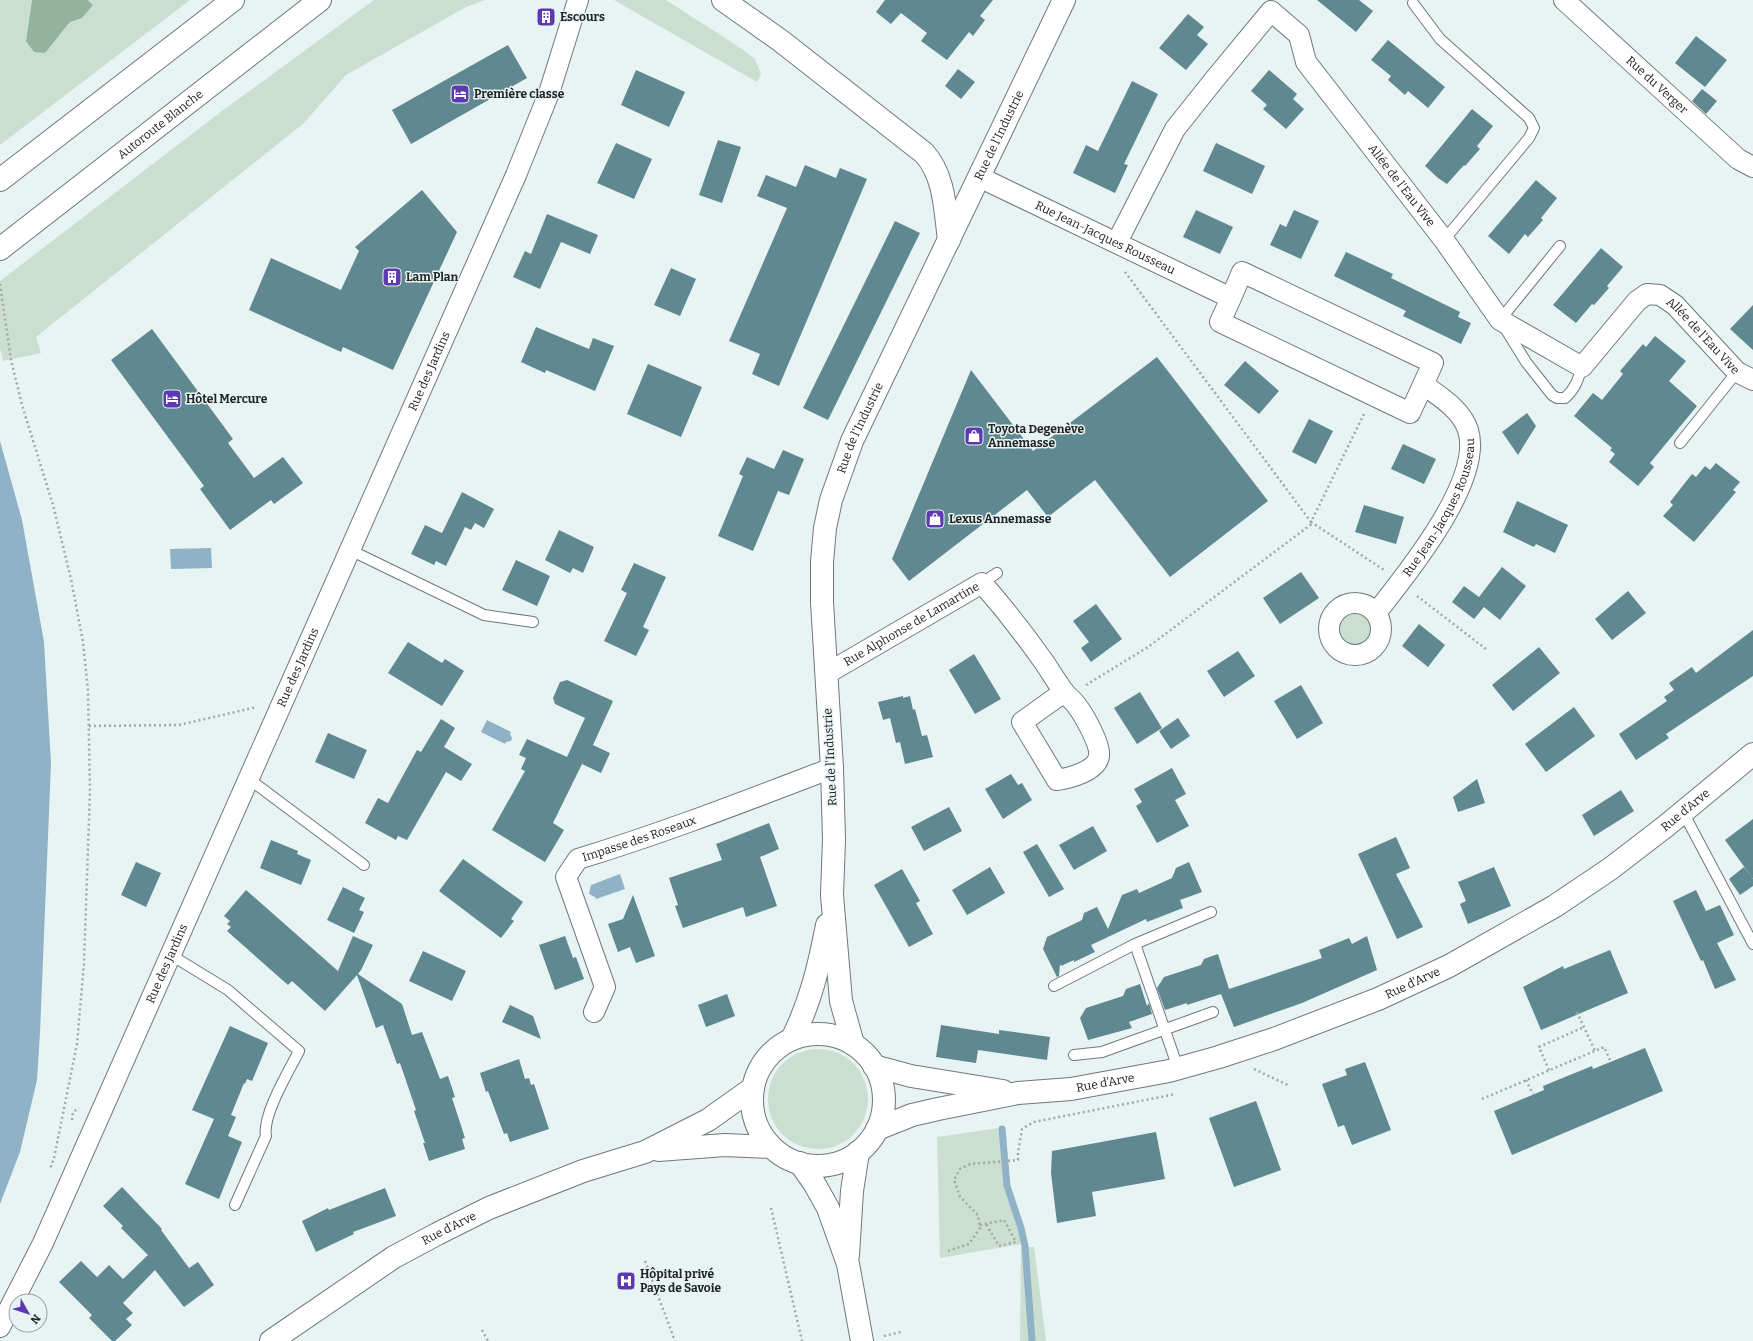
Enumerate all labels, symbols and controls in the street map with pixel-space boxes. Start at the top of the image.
building icon: Escours [535,6,557,28]
place label: Escours [560,10,605,24]
street label: Rue du Verger [1623,53,1691,117]
hotel icon: Première classe [449,83,471,105]
street label: Autoroute Blanche [115,87,206,162]
place label: Première classe [474,87,565,101]
street label: Rue de l'Industrie [971,88,1027,183]
street label: Allée de l'Eau Vive [1365,141,1438,229]
street label: Rue Jean-Jacques Rousseau [1033,198,1178,277]
building icon: Lam Plan [381,266,403,288]
place label: Lam Plan [406,270,459,284]
street label: Allée de l'Eau Vive [1664,294,1742,377]
street label: Rue des Jardins [405,329,453,413]
street label: Rue de l'Industrie [834,380,886,475]
hotel icon: Hôtel Mercure [161,388,183,410]
place label: Hôtel Mercure [186,392,268,406]
place label: Toyota Degenève Annemasse [988,422,1084,450]
shop icon: Toyota Degenève Annemasse [963,425,985,447]
street label: Rue Jean-Jacques Rousseau [1400,437,1477,579]
shop icon: Lexus Annemasse [924,508,946,530]
place label: Lexus Annemasse [949,512,1052,526]
street label: Rue Alphonse de Lamartine [841,579,982,669]
street label: Rue des Jardins [274,625,322,709]
street label: Rue de l'Industrie [820,708,840,806]
street label: Rue d'Arve [1658,786,1712,834]
street label: Impasse des Roseaux [580,813,698,864]
street label: Rue des Jardins [143,921,191,1005]
street label: Rue d'Arve [1383,964,1442,1002]
street label: Rue d'Arve [1075,1070,1136,1095]
street label: Rue d'Arve [419,1209,478,1248]
place label: Hôpital privé Pays de Savoie [640,1267,721,1295]
hospital icon: Hôpital privé Pays de Savoie [615,1270,637,1292]
north arrow [8,1293,48,1333]
text: N [27,1312,43,1327]

